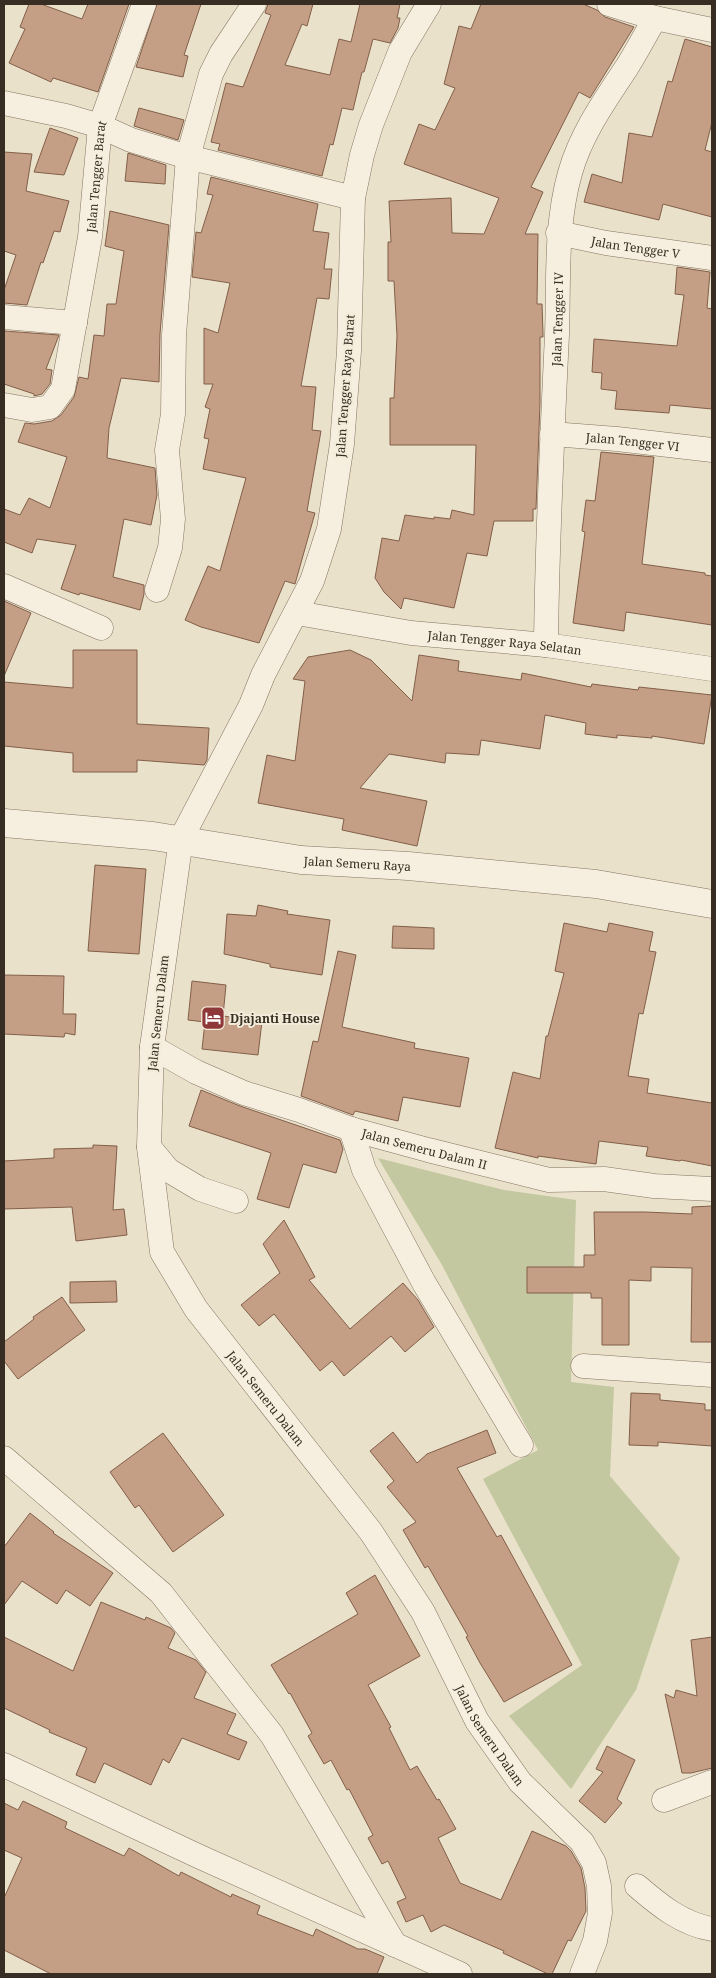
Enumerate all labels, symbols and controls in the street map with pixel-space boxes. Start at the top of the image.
street label: Jalan Tengger Barat [82,118,110,234]
street label: Jalan Tengger V [589,231,682,262]
street label: Jalan Tengger IV [547,271,567,368]
street label: Jalan Tengger Raya Barat [331,314,358,459]
street label: Jalan Tengger VI [584,428,680,455]
street label: Jalan Tengger Raya Selatan [426,626,583,659]
street label: Jalan Semeru Raya [302,852,412,875]
street label: Jalan Semeru Dalam [143,954,173,1073]
hotel icon: Djajanti House [200,1005,226,1031]
place label: Djajanti House [230,1010,320,1027]
street label: Jalan Semeru Dalam II [359,1124,489,1173]
street label: Jalan Semeru Dalam [223,1346,309,1449]
street label: Jalan Semeru Dalam [451,1681,528,1789]

